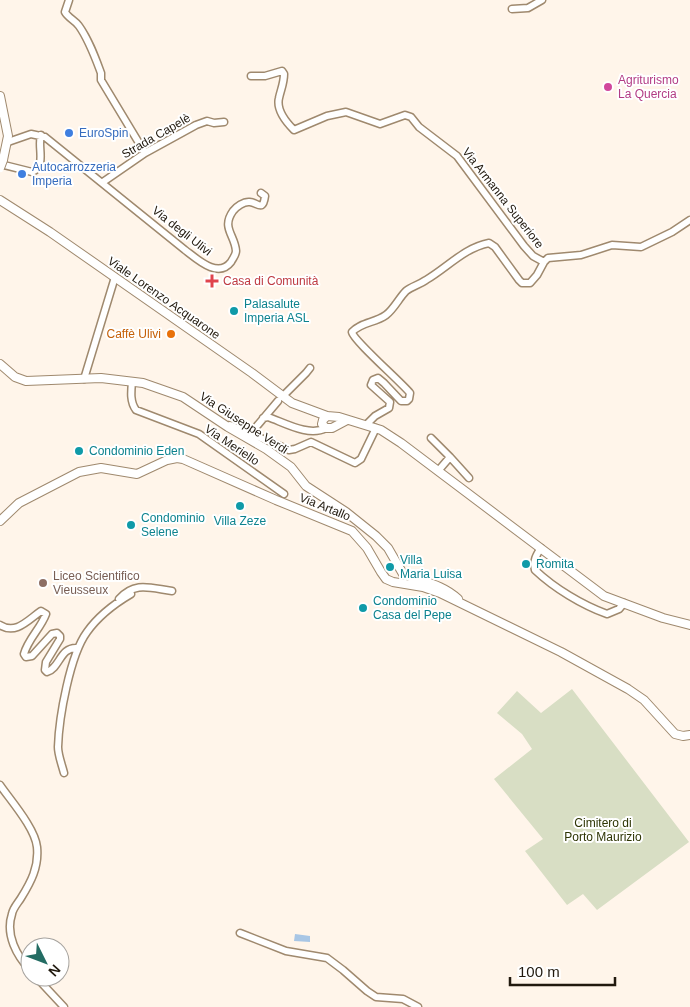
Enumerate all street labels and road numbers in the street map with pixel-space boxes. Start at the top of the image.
street label: Strada Capelè [119,111,193,161]
street label: Via Armanna Superiore [459,145,547,251]
street label: Via degli Ulivi [149,203,215,259]
street label: Viale Lorenzo Acquarone [105,254,223,342]
street label: Via Giuseppe Verdi [197,389,291,457]
street label: Via Meriello [202,422,262,468]
street label: Via Artallo [297,490,353,524]

